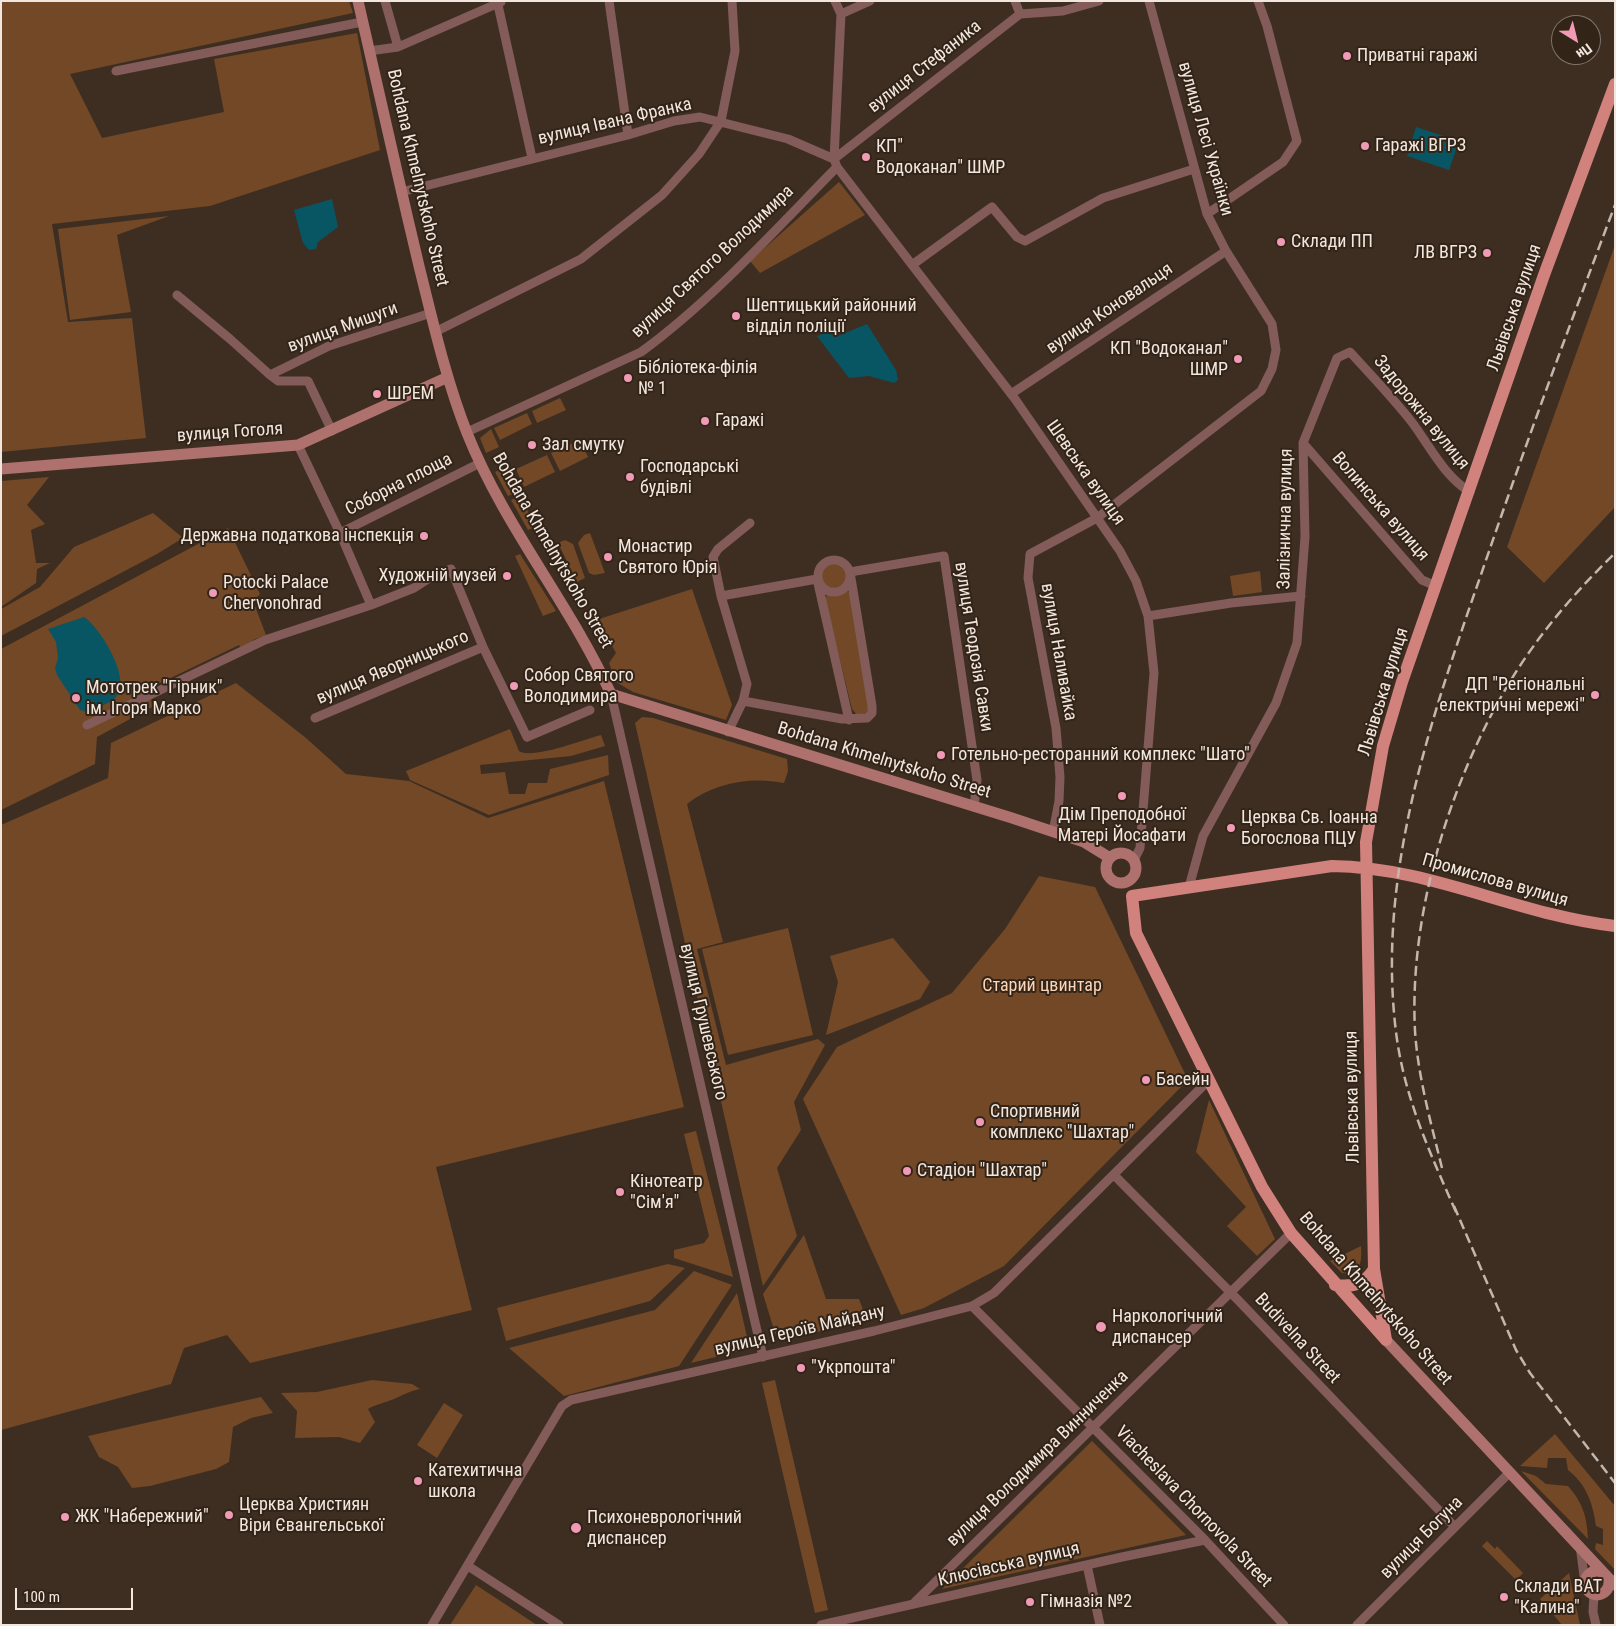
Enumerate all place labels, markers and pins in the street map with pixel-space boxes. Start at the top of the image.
place label: Приватні гаражі [1357,45,1478,67]
marker: Приватні гаражі [1341,50,1353,62]
place label: Гаражі ВГРЗ [1375,135,1466,157]
place label: КП" Водоканал" ШМР [876,136,1005,178]
marker: Гаражі ВГРЗ [1359,140,1371,152]
marker: КП" Водоканал" ШМР [860,151,872,163]
place label: Склади ПП [1291,231,1373,253]
marker: Склади ПП [1275,236,1287,248]
place label: ЛВ ВГРЗ [1414,242,1477,264]
marker: ЛВ ВГРЗ [1481,247,1493,259]
place label: Шептицький районний відділ поліції [746,295,917,338]
marker: Шептицький районний відділ поліції [730,310,742,322]
place label: КП "Водоканал" ШМР [1110,338,1228,380]
marker: КП "Водоканал" ШМР [1232,353,1244,365]
place label: Бiблiотека-фiлiя № 1 [638,357,757,399]
marker: Бiблiотека-фiлiя № 1 [622,372,634,384]
place label: ШРЕМ [387,383,434,405]
marker: ШРЕМ [371,388,383,400]
place label: Гаражі [715,410,764,432]
marker: Гаражі [699,415,711,427]
place label: Зал смутку [542,434,624,456]
marker: Зал смутку [526,439,538,451]
place label: Господарські будівлі [640,456,739,498]
marker: Господарські будівлі [624,471,636,483]
place label: Державна податкова інспекція [181,525,414,547]
marker: Державна податкова інспекція [418,530,430,542]
place label: Монастир Святого Юрія [618,536,717,578]
marker: Монастир Святого Юрія [602,551,614,563]
place label: Художній музей [379,565,497,587]
marker: Художній музей [501,570,513,582]
place label: Potocki Palace Chervonohrad [223,572,329,614]
marker: Potocki Palace Chervonohrad [207,587,219,599]
place label: Собор Святого Володимира [524,665,634,708]
place label: ДП "Регіональні електричні мережі" [1439,674,1585,716]
place label: Мототрек "Гірник" ім. Ігоря Марко [86,677,223,720]
marker: Собор Святого Володимира [508,680,520,692]
marker: ДП "Регіональні електричні мережі" [1589,689,1601,701]
marker: Мототрек "Гірник" ім. Ігоря Марко [70,692,82,704]
place label: Готельно-ресторанний комплекс "Шато" [951,744,1250,766]
marker: Готельно-ресторанний комплекс "Шато" [935,749,947,761]
marker: Дім Преподобної Матері Йосафати [1116,790,1128,802]
place label: Дім Преподобної Матері Йосафати [1058,804,1186,846]
place label: Церква Св. Іоанна Богослова ПЦУ [1241,807,1378,850]
marker: Церква Св. Іоанна Богослова ПЦУ [1225,822,1237,834]
place label: Басейн [1156,1069,1210,1091]
marker: Басейн [1140,1074,1152,1086]
place label: Спортивний комплекс "Шахтар" [990,1101,1134,1144]
marker: Спортивний комплекс "Шахтар" [974,1116,986,1128]
place label: Стадіон "Шахтар" [917,1160,1047,1182]
marker: Стадіон "Шахтар" [901,1165,913,1177]
place label: Кінотеатр "Сім'я" [630,1171,703,1214]
marker: Кінотеатр "Сім'я" [614,1186,626,1198]
place label: Наркологічний диспансер [1112,1306,1223,1348]
marker: Наркологічний диспансер [1094,1320,1108,1334]
place label: "Укрпошта" [811,1357,895,1379]
marker: "Укрпошта" [795,1362,807,1374]
place label: Катехитична школа [428,1460,522,1502]
marker: Катехитична школа [412,1475,424,1487]
place label: Церква Християн Віри Євангельської [239,1494,384,1536]
place label: ЖК "Набережний" [75,1506,209,1528]
place label: Психоневрологічний диспансер [587,1507,742,1550]
marker: Церква Християн Віри Євангельської [223,1509,235,1521]
marker: ЖК "Набережний" [59,1511,71,1523]
marker: Психоневрологічний диспансер [569,1521,583,1535]
place label: Склади ВАТ "Калина" [1514,1576,1602,1618]
place label: Гімназія №2 [1040,1591,1132,1613]
marker: Склади ВАТ "Калина" [1498,1591,1510,1603]
marker: Гімназія №2 [1024,1596,1036,1608]

